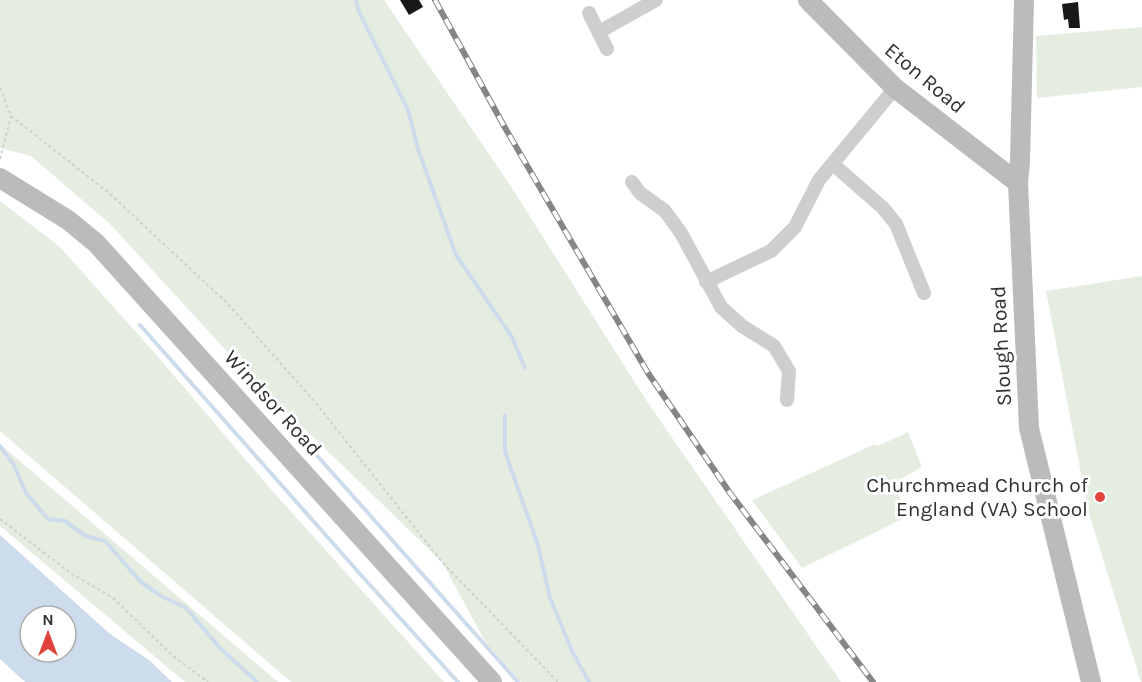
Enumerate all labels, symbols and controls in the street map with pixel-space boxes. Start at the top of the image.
street label: Eton Road [880,38,970,118]
street label: Slough Road [986,285,1016,407]
street label: Windsor Road [219,345,327,461]
place label: Churchmead Church of England (VA) School [866,473,1089,521]
marker: Churchmead Church of England (VA) School [1093,490,1107,504]
north arrow [18,604,78,664]
text: N [42,610,54,629]

